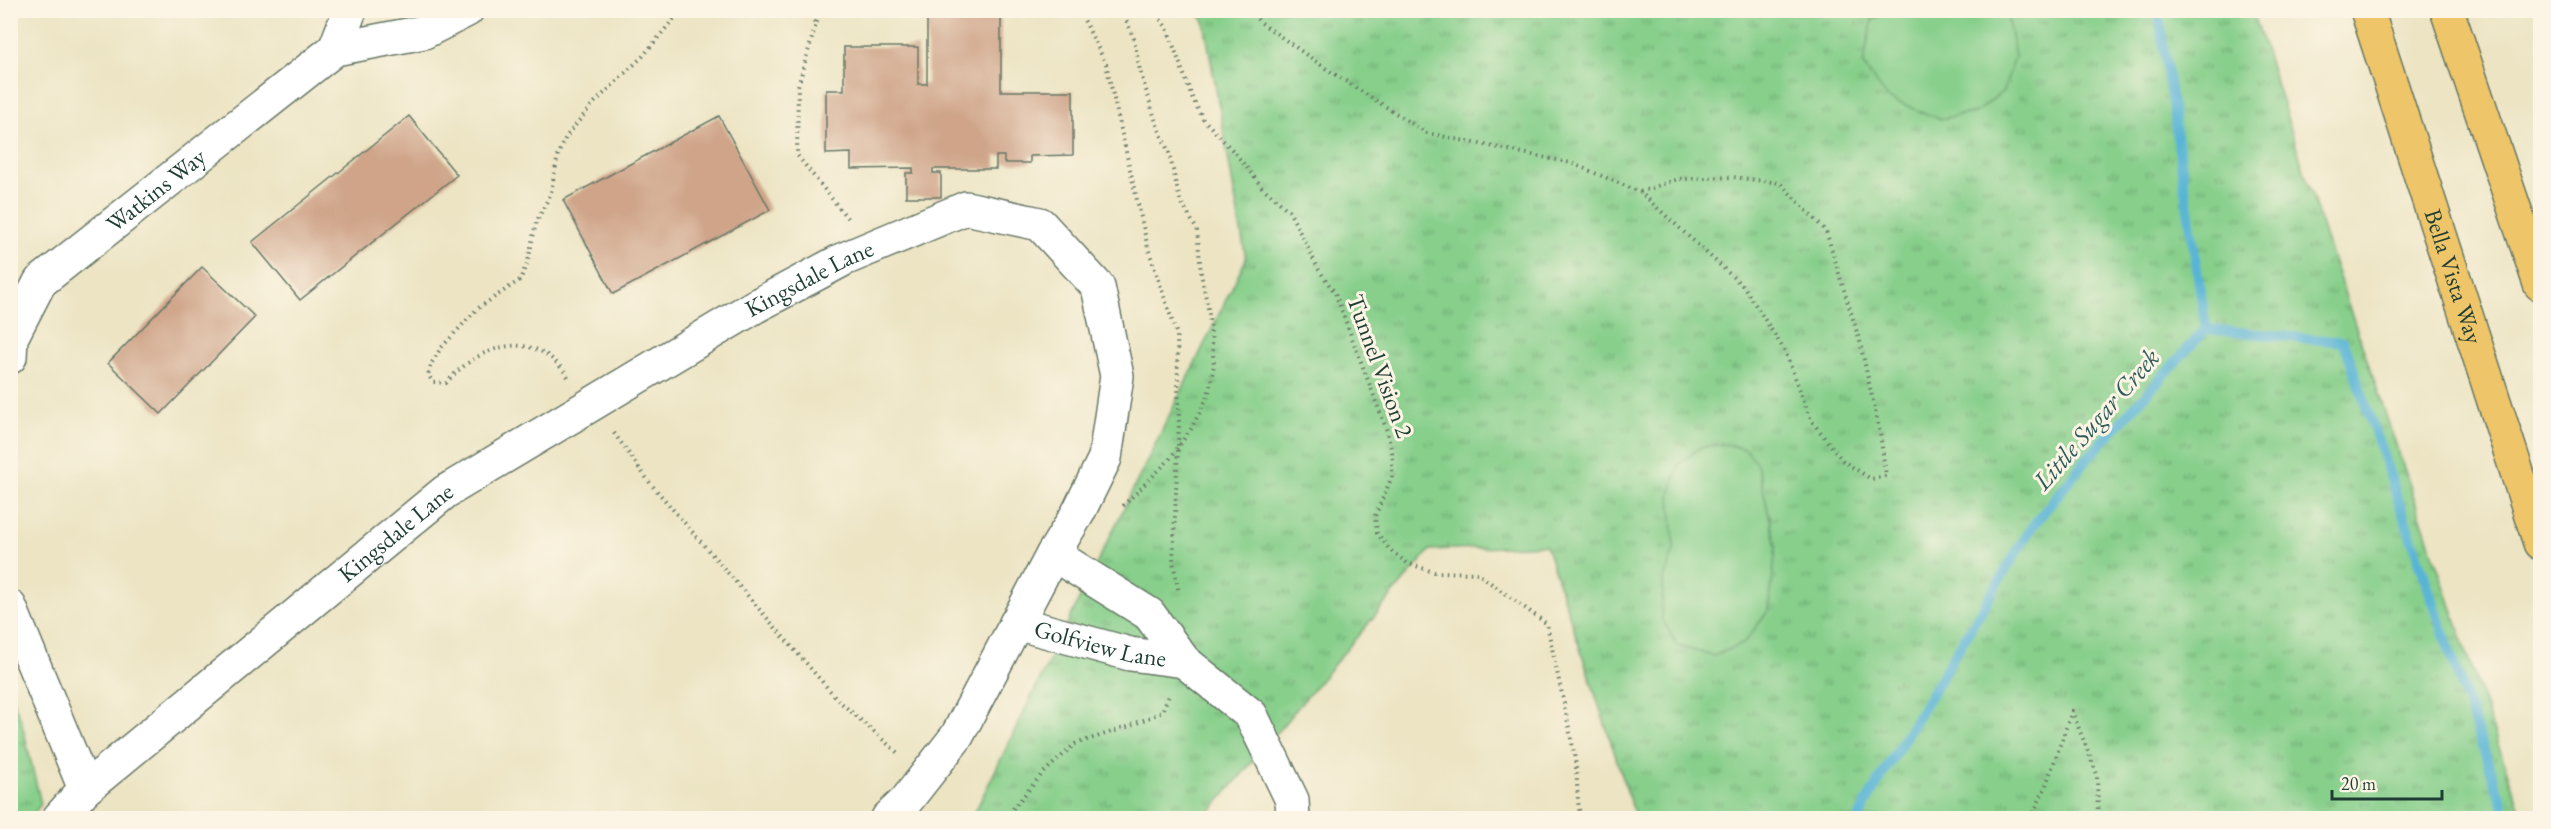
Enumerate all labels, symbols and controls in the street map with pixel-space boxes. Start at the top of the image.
street label: Watkins Way [100,141,212,239]
street label: Bella Vista Way [2418,205,2490,348]
street label: Kingsdale Lane [739,232,878,324]
street label: Tunnel Vision 2 [1340,290,1421,442]
water label: Little Sugar Creek [2024,341,2167,498]
street label: Kingsdale Lane [332,475,458,589]
street label: Golfview Lane [1031,613,1168,674]
scale bar [2332,763,2442,801]
text: 20 m [2341,772,2376,795]

